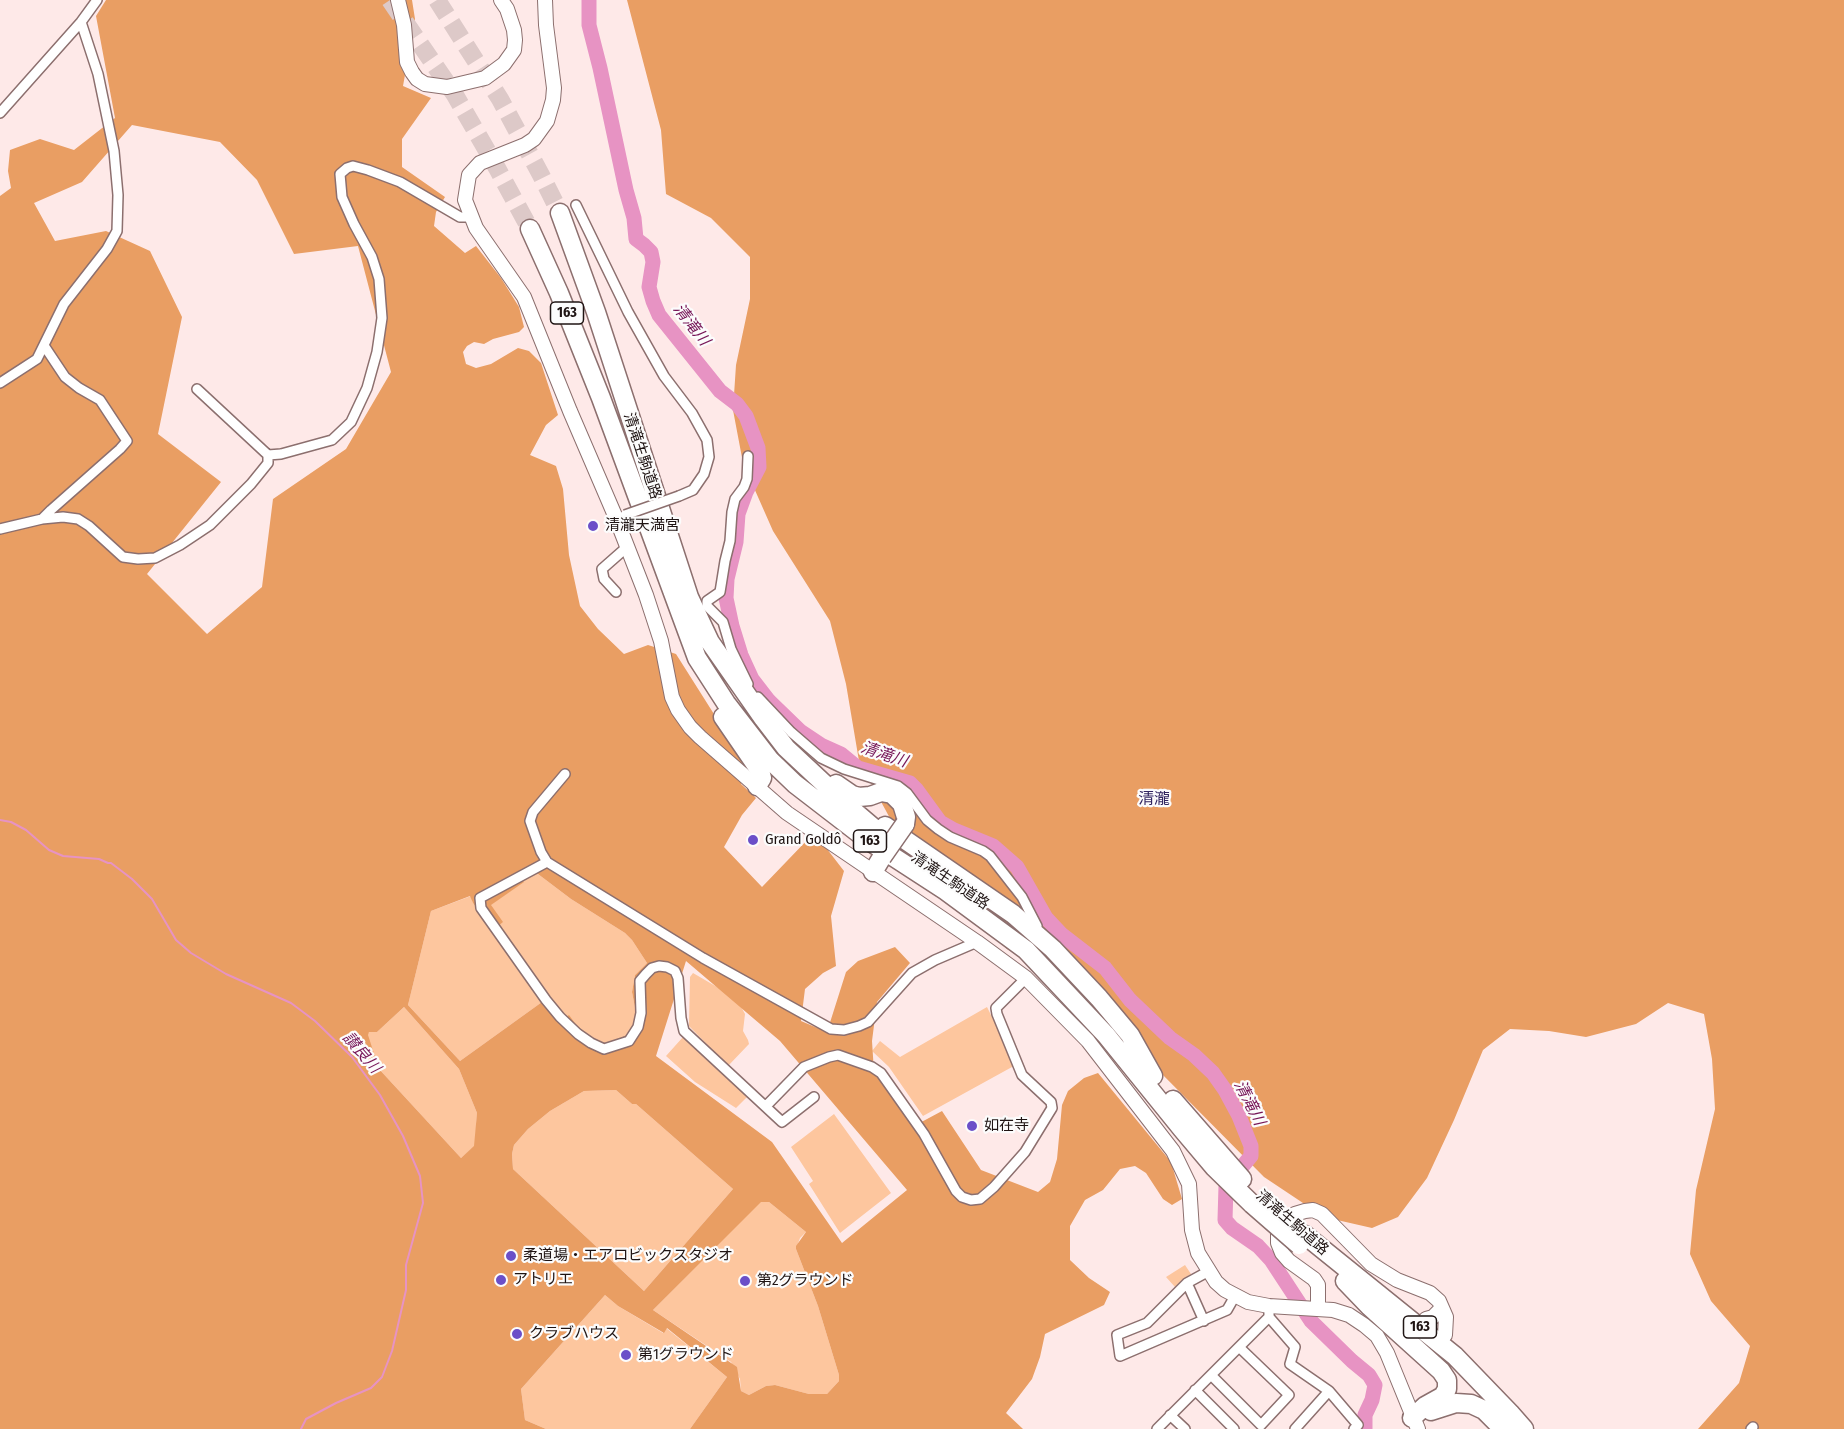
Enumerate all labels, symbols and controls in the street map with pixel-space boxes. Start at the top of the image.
water label: 清滝川 [669,300,713,350]
road number: 163 [550,302,584,324]
street label: 清滝生駒道路 [620,410,664,502]
place label: 清瀧天満宮 [605,517,680,535]
marker: 清瀧天満宮 [586,519,600,533]
water label: 清滝川 [858,738,910,772]
district label: 清瀧 [1138,790,1170,810]
road number: 163 [854,830,886,852]
place label: Grand Goldô [765,831,841,849]
marker: Grand Goldô [746,833,760,847]
street label: 清滝生駒道路 [908,848,992,914]
water label: 讃良川 [338,1029,384,1077]
water label: 清滝川 [1230,1077,1268,1129]
place label: 如在寺 [984,1117,1029,1135]
marker: 如在寺 [965,1119,979,1133]
street label: 清滝生駒道路 [1252,1187,1332,1259]
place label: 柔道場・エアロビックスタジオ [523,1247,733,1265]
marker: 柔道場・エアロビックスタジオ [504,1249,518,1263]
place label: アトリエ [513,1271,573,1289]
place label: 第2グラウンド [757,1272,854,1290]
marker: アトリエ [494,1273,508,1287]
marker: 第2グラウンド [738,1274,752,1288]
road number: 163 [1404,1316,1436,1338]
place label: クラブハウス [529,1325,619,1343]
marker: クラブハウス [510,1327,524,1341]
place label: 第1グラウンド [638,1346,734,1364]
marker: 第1グラウンド [619,1348,633,1362]

